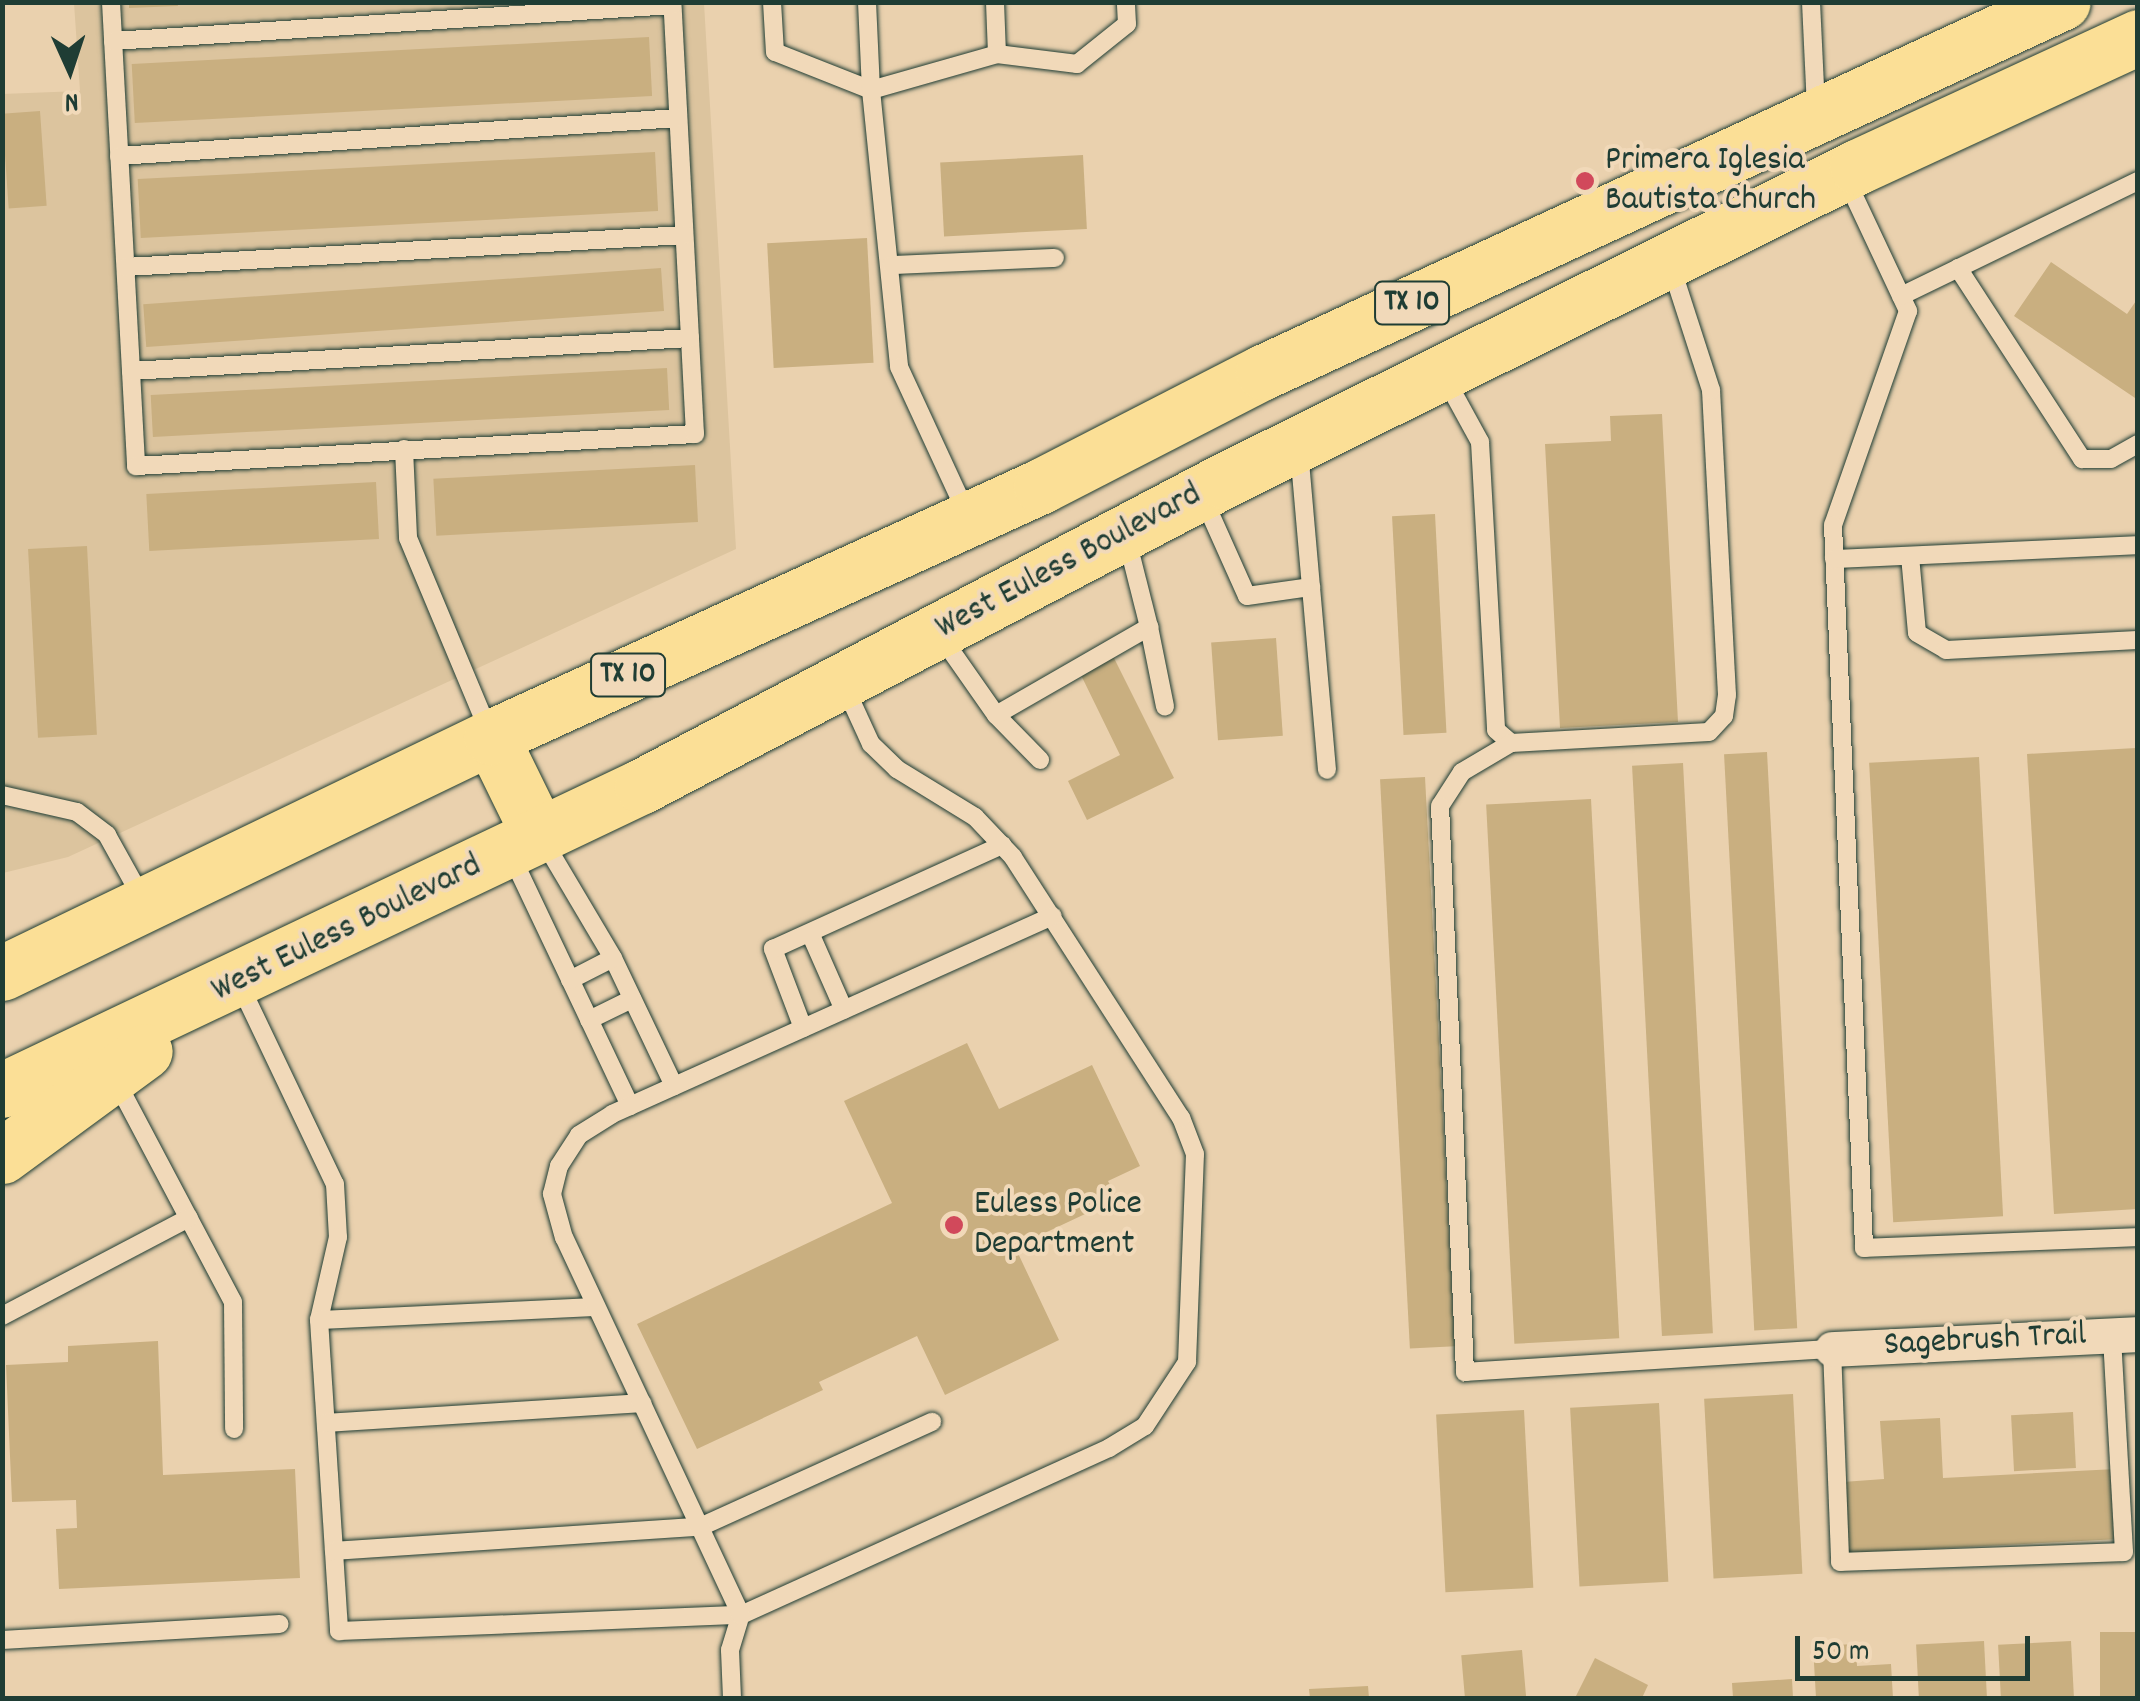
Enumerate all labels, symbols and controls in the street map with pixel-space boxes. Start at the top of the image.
north arrow [20,20,120,120]
text: N [64,80,80,120]
place label: Primera Iglesia Bautista Church [1605,140,1816,222]
marker: Primera Iglesia Bautista Church [1574,170,1596,192]
road number: TX 10 [1372,276,1452,330]
street label: West Euless Boulevard [929,474,1209,650]
road number: TX 10 [588,648,668,702]
street label: West Euless Boulevard [205,846,489,1012]
place label: Euless Police Department [974,1184,1142,1266]
marker: Euless Police Department [943,1214,965,1236]
street label: Sagebrush Trail [1883,1315,2087,1367]
scale bar [1800,1616,2035,1678]
text: 50 m [1812,1632,1870,1675]

